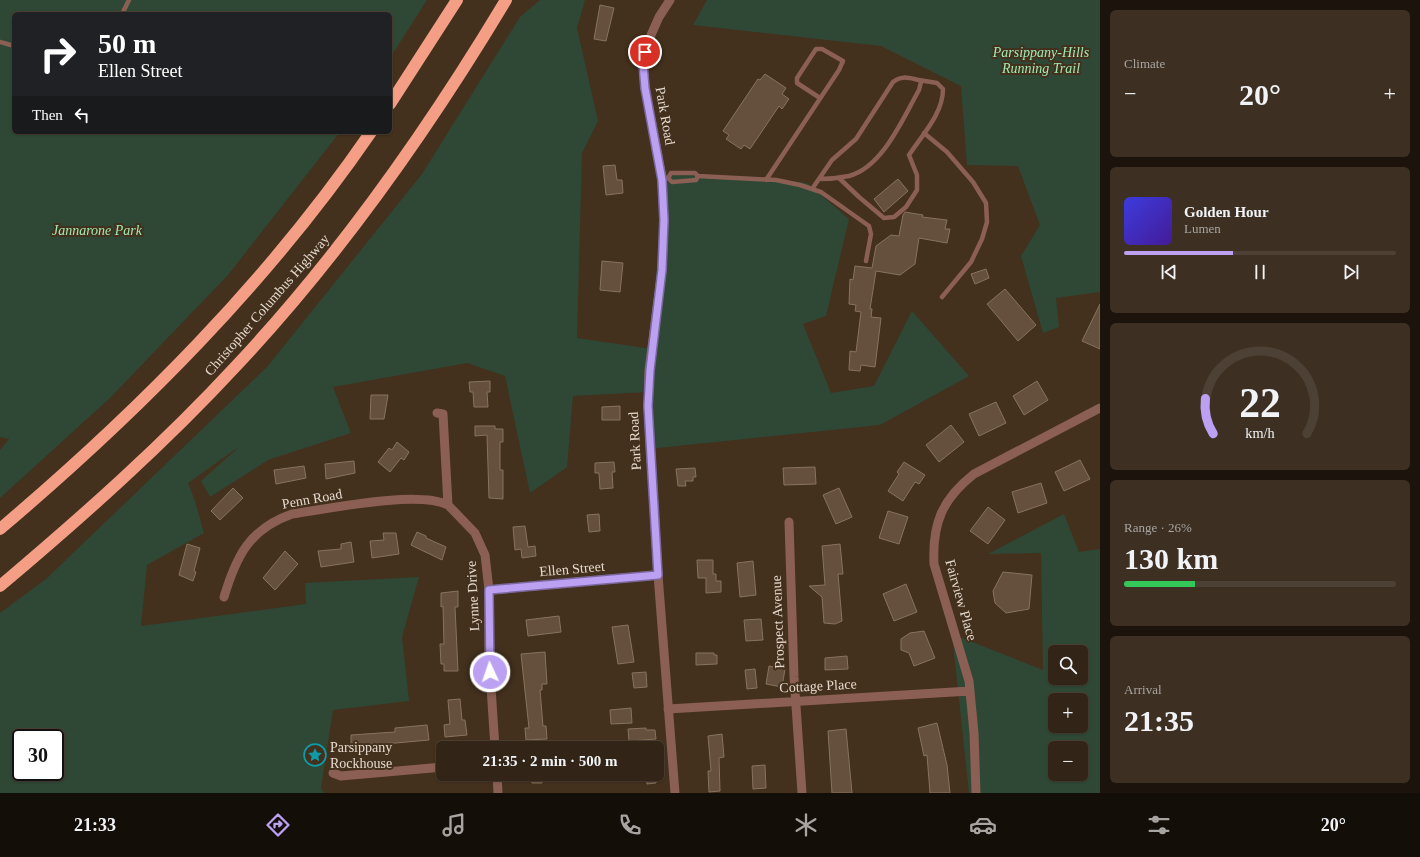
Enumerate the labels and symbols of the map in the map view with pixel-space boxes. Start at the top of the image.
pin [628,35,662,69]
park label: Parsippany-Hills Running Trail [992,45,1090,76]
street label: Park Road [653,86,677,146]
park label: Jannarone Park [52,223,143,238]
street label: Christopher Columbus Highway [202,231,332,379]
street label: Park Road [626,411,644,471]
street label: Penn Road [281,486,343,512]
street label: Fairview Place [942,558,980,642]
street label: Ellen Street [539,559,605,579]
street label: Lynne Drive [464,560,482,632]
street label: Prospect Avenue [769,575,787,669]
position arrow [469,651,511,693]
street label: Cottage Place [779,676,857,696]
speed limit sign: 30 [12,729,64,781]
place label: Parsippany Rockhouse [330,740,392,771]
place icon: Parsippany Rockhouse [302,742,328,768]

